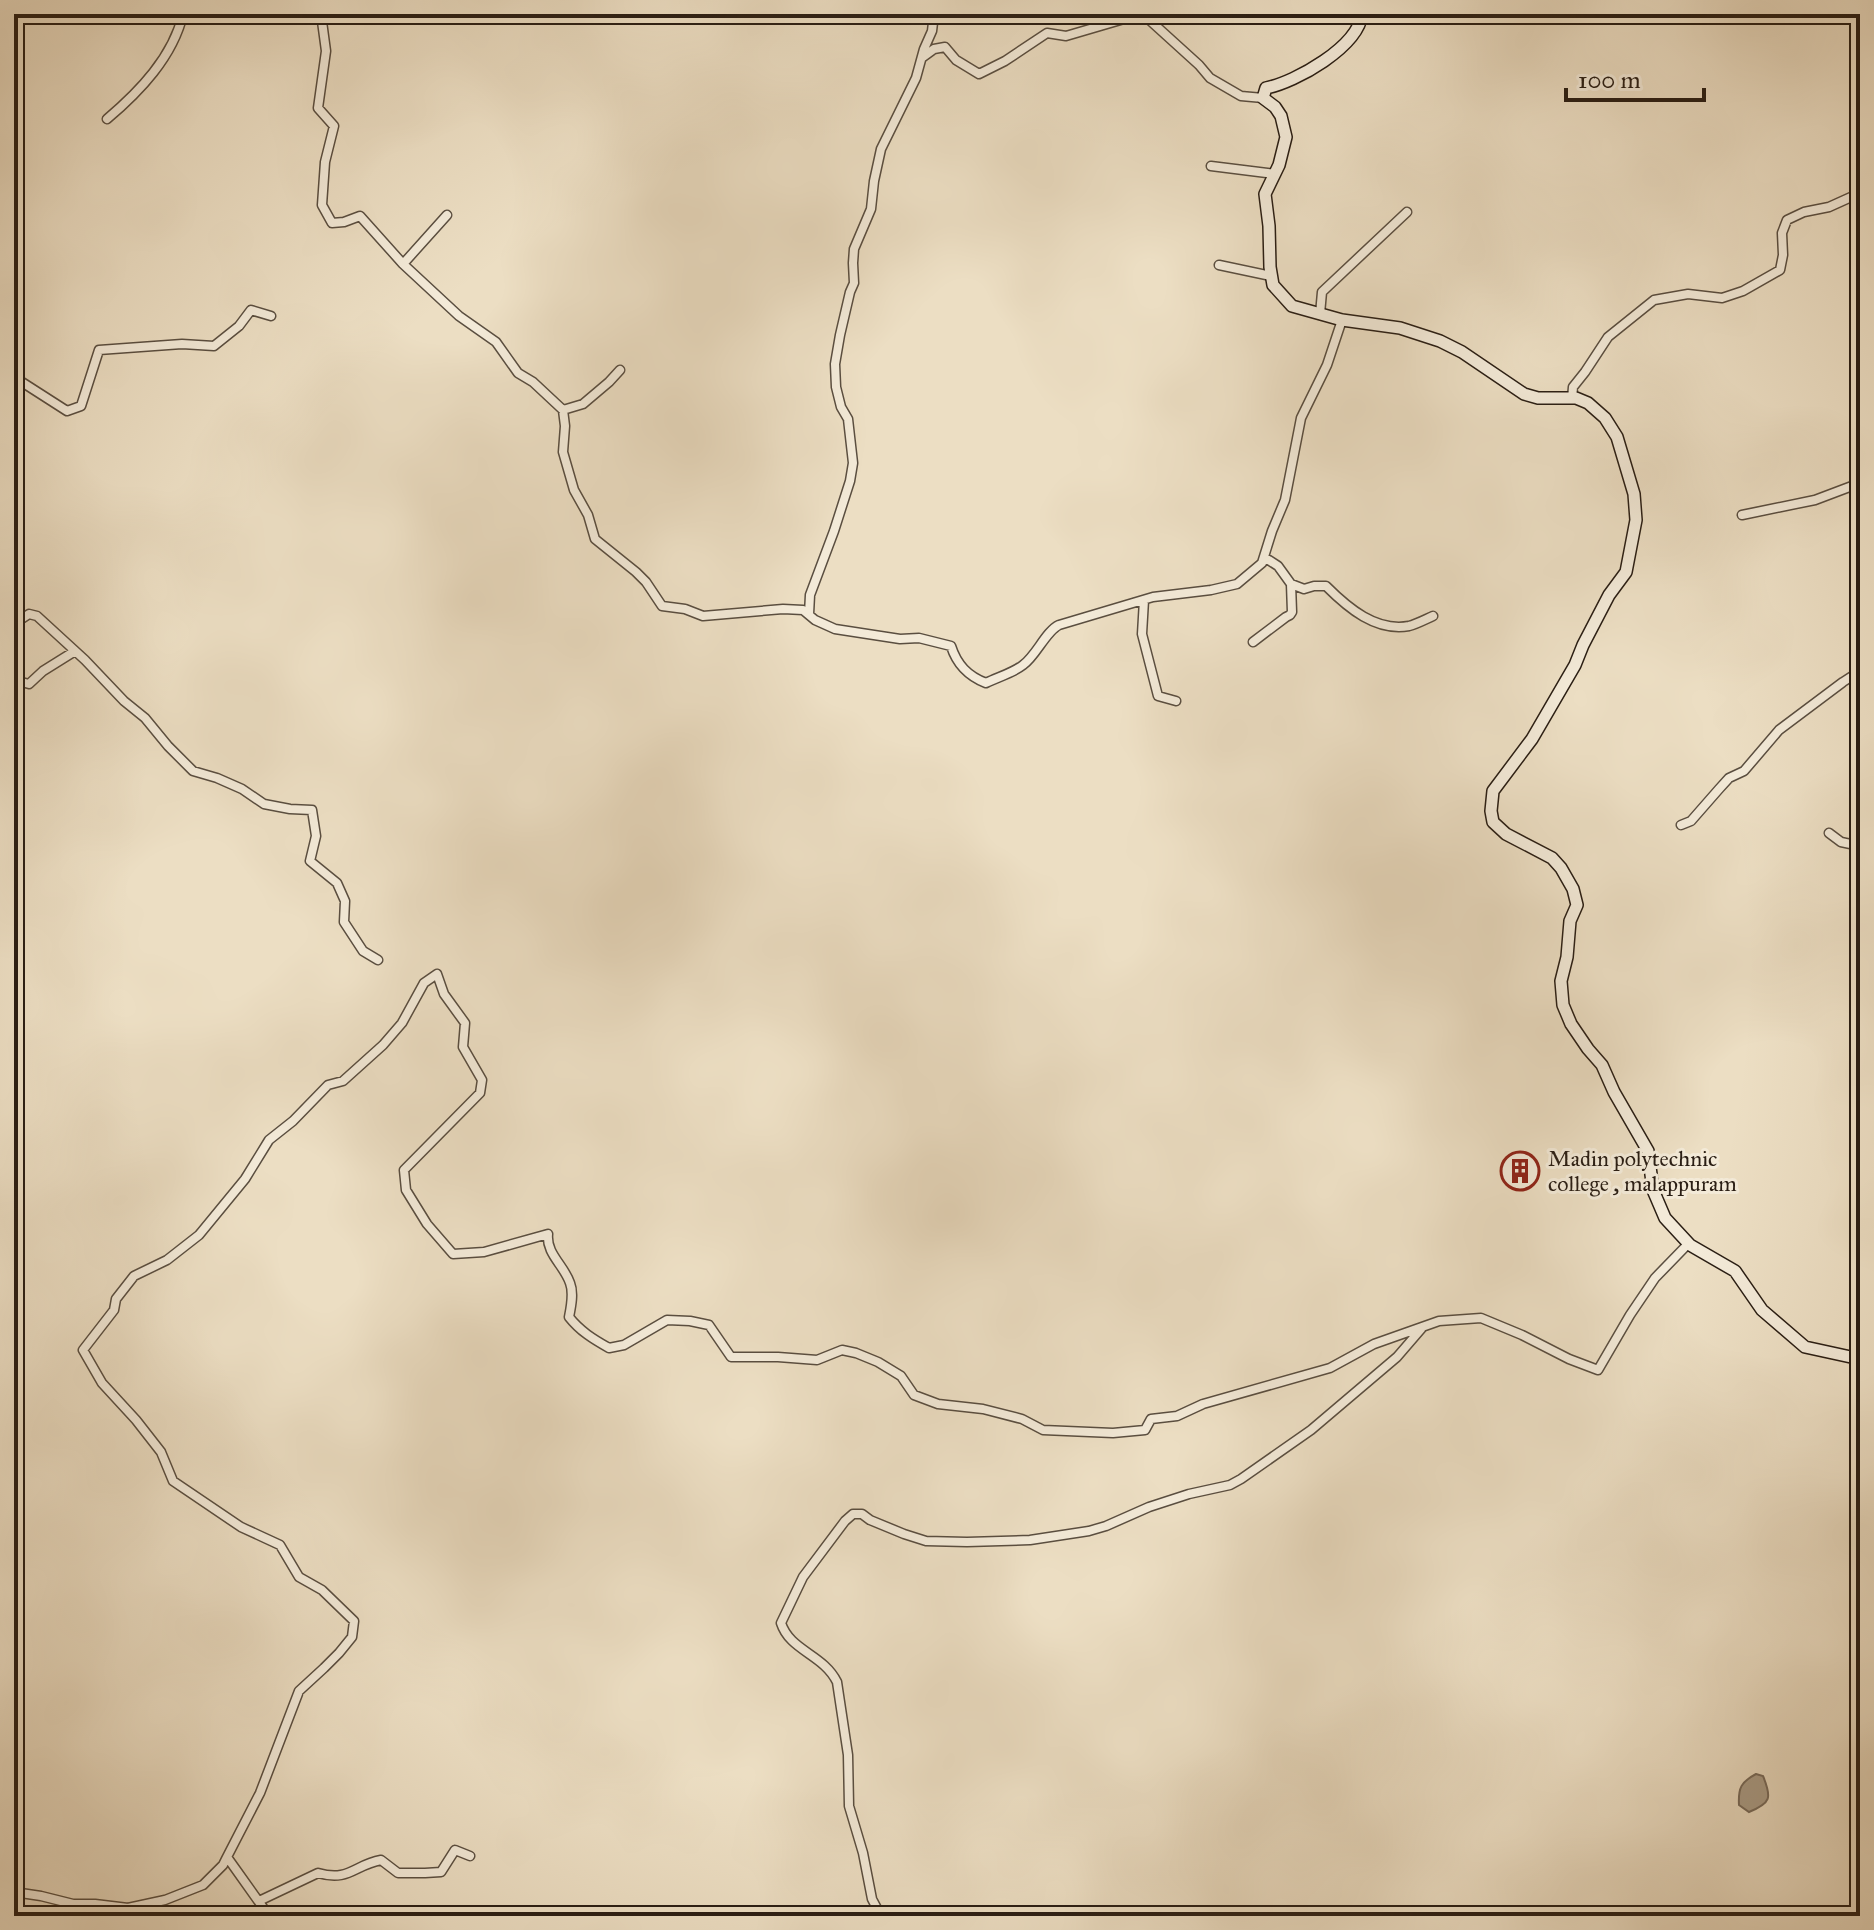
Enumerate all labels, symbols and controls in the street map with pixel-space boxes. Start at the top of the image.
scale bar [1566,52,1704,102]
text: 100 m [1578,65,1641,95]
place label: Madin polytechnic college , malappuram [1548,1145,1737,1197]
building icon: Madin polytechnic college , malappuram [1499,1150,1541,1192]

